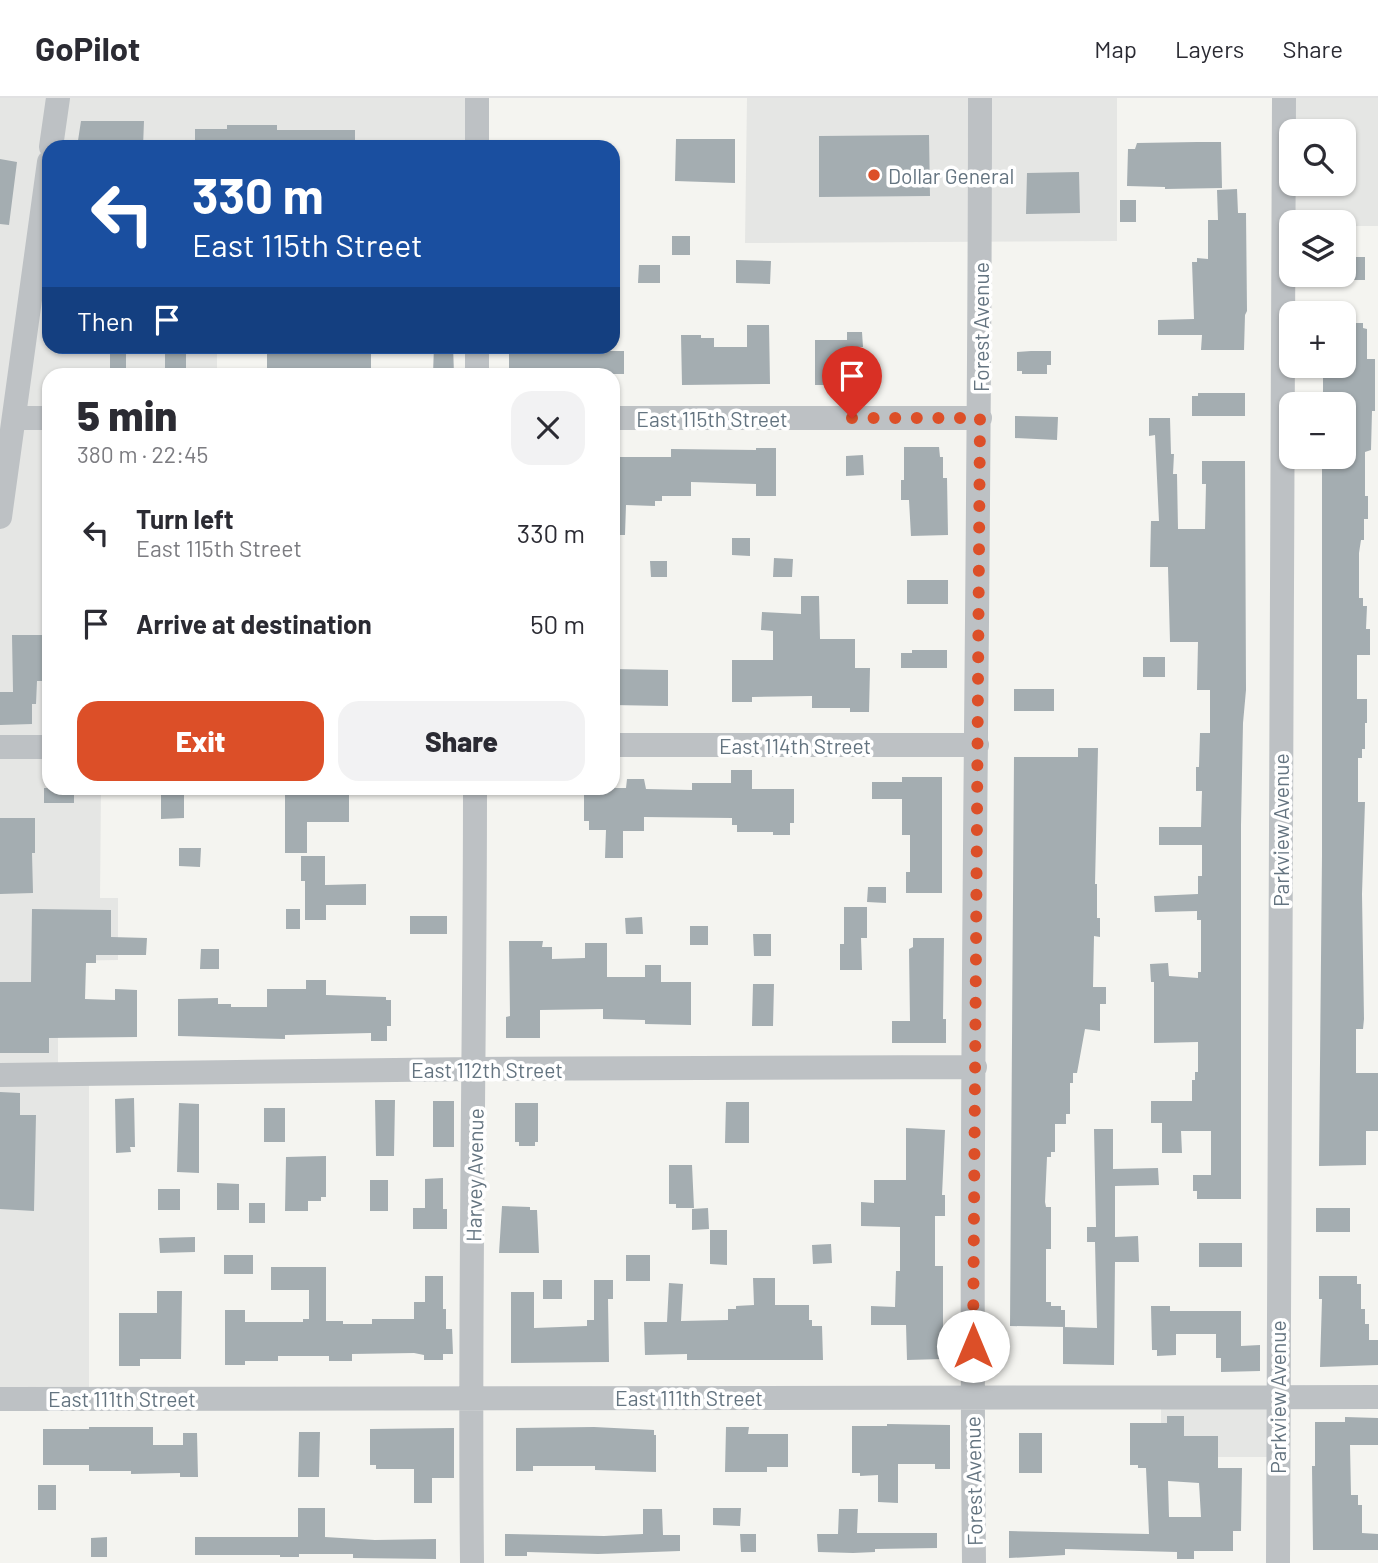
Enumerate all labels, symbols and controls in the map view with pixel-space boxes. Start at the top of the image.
text: GoPilot [35,28,140,68]
text: Map [1094,34,1137,63]
text: Layers [1175,34,1244,63]
text: Share [1282,34,1343,63]
map controls [1279,119,1356,469]
button: search [1279,119,1356,196]
place label: Dollar General [888,163,1014,188]
text: 330 m [192,165,324,224]
marker: Dollar General [866,167,882,183]
icon: left [77,168,168,259]
button: layers [1279,210,1356,287]
text: East 115th Street [192,225,423,263]
street label: Forest Avenue [968,262,993,392]
icon: arrive [148,301,186,339]
button: + [1279,301,1356,378]
text: Then [77,305,134,336]
pin [822,346,882,418]
icon: arrive [833,357,871,395]
text: 5 min [77,389,177,439]
button: close [511,391,585,465]
button: − [1279,392,1356,469]
street label: East 115th Street [636,406,788,431]
text: 380 m · 22:45 [77,440,208,468]
text: Turn left [136,503,234,534]
icon: left [77,514,115,552]
text: 330 m [517,517,585,548]
text: East 115th Street [136,534,302,562]
icon: arrive [77,605,115,643]
text: Arrive at destination [136,608,372,639]
text: 50 m [530,608,585,639]
button: Exit [77,701,324,781]
button: Share [338,701,585,781]
street label: East 114th Street [719,733,871,758]
street label: Parkview Avenue [1268,753,1293,907]
street label: East 112th Street [411,1057,563,1082]
street label: Harvey Avenue [460,1108,488,1242]
position arrow [936,1309,1010,1383]
street label: Parkview Avenue [1265,1320,1290,1474]
street label: East 111th Street [615,1385,763,1410]
street label: East 111th Street [48,1386,196,1411]
street label: Forest Avenue [959,1416,987,1546]

